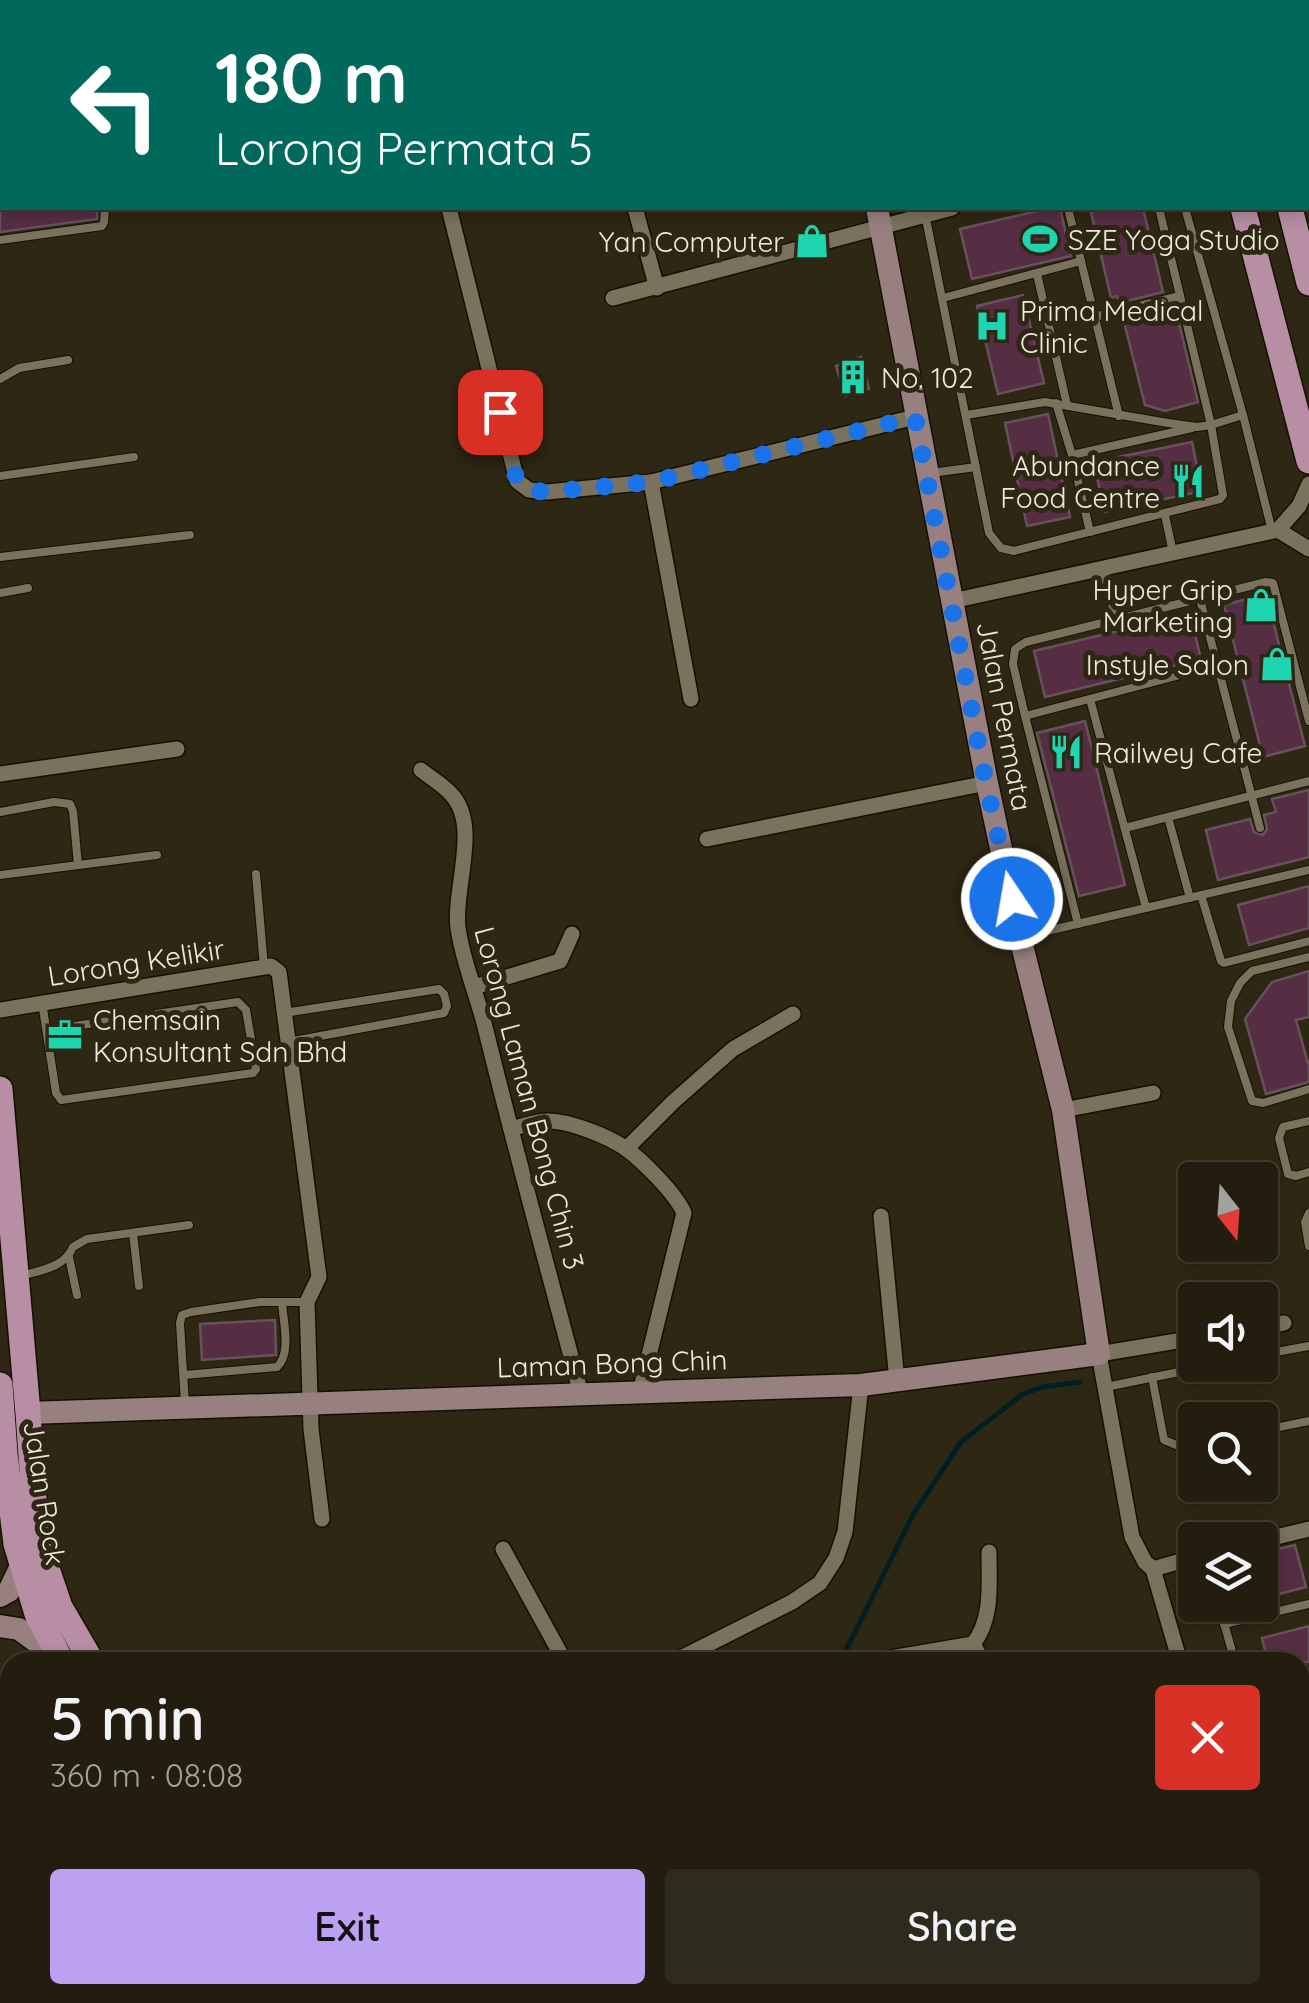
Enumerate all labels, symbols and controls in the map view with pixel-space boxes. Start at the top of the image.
text: 180 m [215,33,408,121]
icon: left [50,40,180,170]
text: Lorong Permata 5 [215,120,593,176]
sports icon: SZE Yoga Studio [1021,220,1059,258]
shop icon: Yan Computer [793,222,831,260]
place label: SZE Yoga Studio [1068,222,1280,257]
place label: Yan Computer [599,224,784,259]
place label: Prima Medical Clinic [1020,293,1203,360]
hospital icon: Prima Medical Clinic [973,307,1011,345]
building icon: No. 102 [834,358,872,396]
place label: No. 102 [881,360,974,395]
pin [458,370,543,455]
icon: arrive [473,385,528,440]
place label: Abundance Food Centre [1000,448,1160,515]
restaurant icon: Abundance Food Centre [1169,462,1207,500]
place label: Hyper Grip Marketing [1093,572,1233,639]
shop icon: Hyper Grip Marketing [1242,586,1280,624]
street label: Jalan Permata [969,618,1041,814]
shop icon: Instyle Salon [1258,645,1296,683]
place label: Instyle Salon [1086,647,1249,682]
restaurant icon: Railwey Cafe [1047,733,1085,771]
place label: Railwey Cafe [1094,735,1262,770]
position arrow [960,847,1064,951]
street label: Lorong Laman Bong Chin 3 [467,923,593,1273]
street label: Lorong Kelikir [45,931,227,993]
place label: Chemsain Konsultant Sdn Bhd [93,1002,347,1069]
office icon: Chemsain Konsultant Sdn Bhd [46,1016,84,1054]
north arrow [1178,1162,1278,1262]
map controls [1178,1162,1278,1622]
button: sound [1178,1282,1278,1382]
street label: Laman Bong Chin [496,1341,728,1385]
button: search [1178,1402,1278,1502]
street label: Jalan Rock [16,1419,74,1567]
button: layers [1178,1522,1278,1622]
text: 5 min [50,1680,205,1755]
button: close [1155,1685,1260,1790]
text: 360 m · 08:08 [50,1755,243,1795]
button: Exit [50,1869,645,1984]
button: Share [665,1869,1260,1984]

